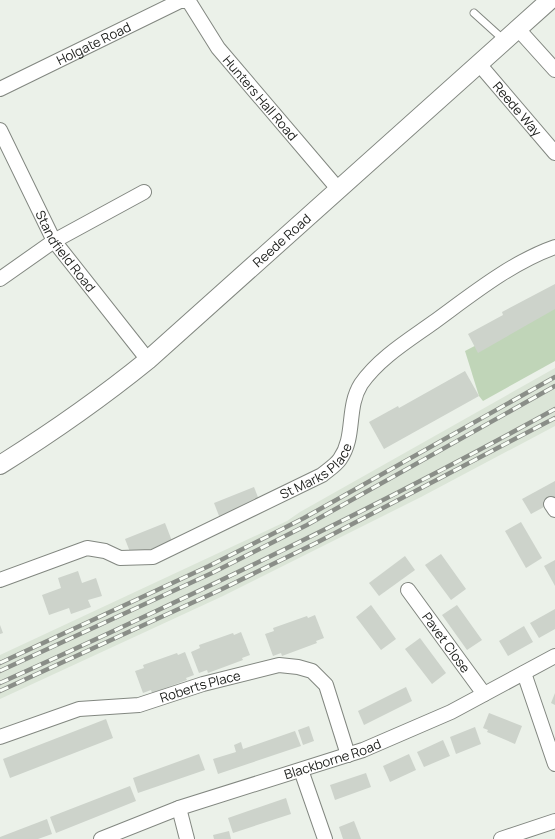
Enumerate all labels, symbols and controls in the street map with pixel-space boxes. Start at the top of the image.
street label: Holgate Road [53,18,134,69]
street label: Hunters Hall Road [219,51,302,144]
street label: Reede Way [489,78,546,140]
street label: Standfield Road [31,207,100,295]
street label: Reede Road [249,210,315,271]
street label: St Marks Place [277,440,356,503]
street label: Pavet Close [418,609,475,677]
street label: Roberts Place [157,666,243,707]
street label: Blackborne Road [282,734,384,783]

